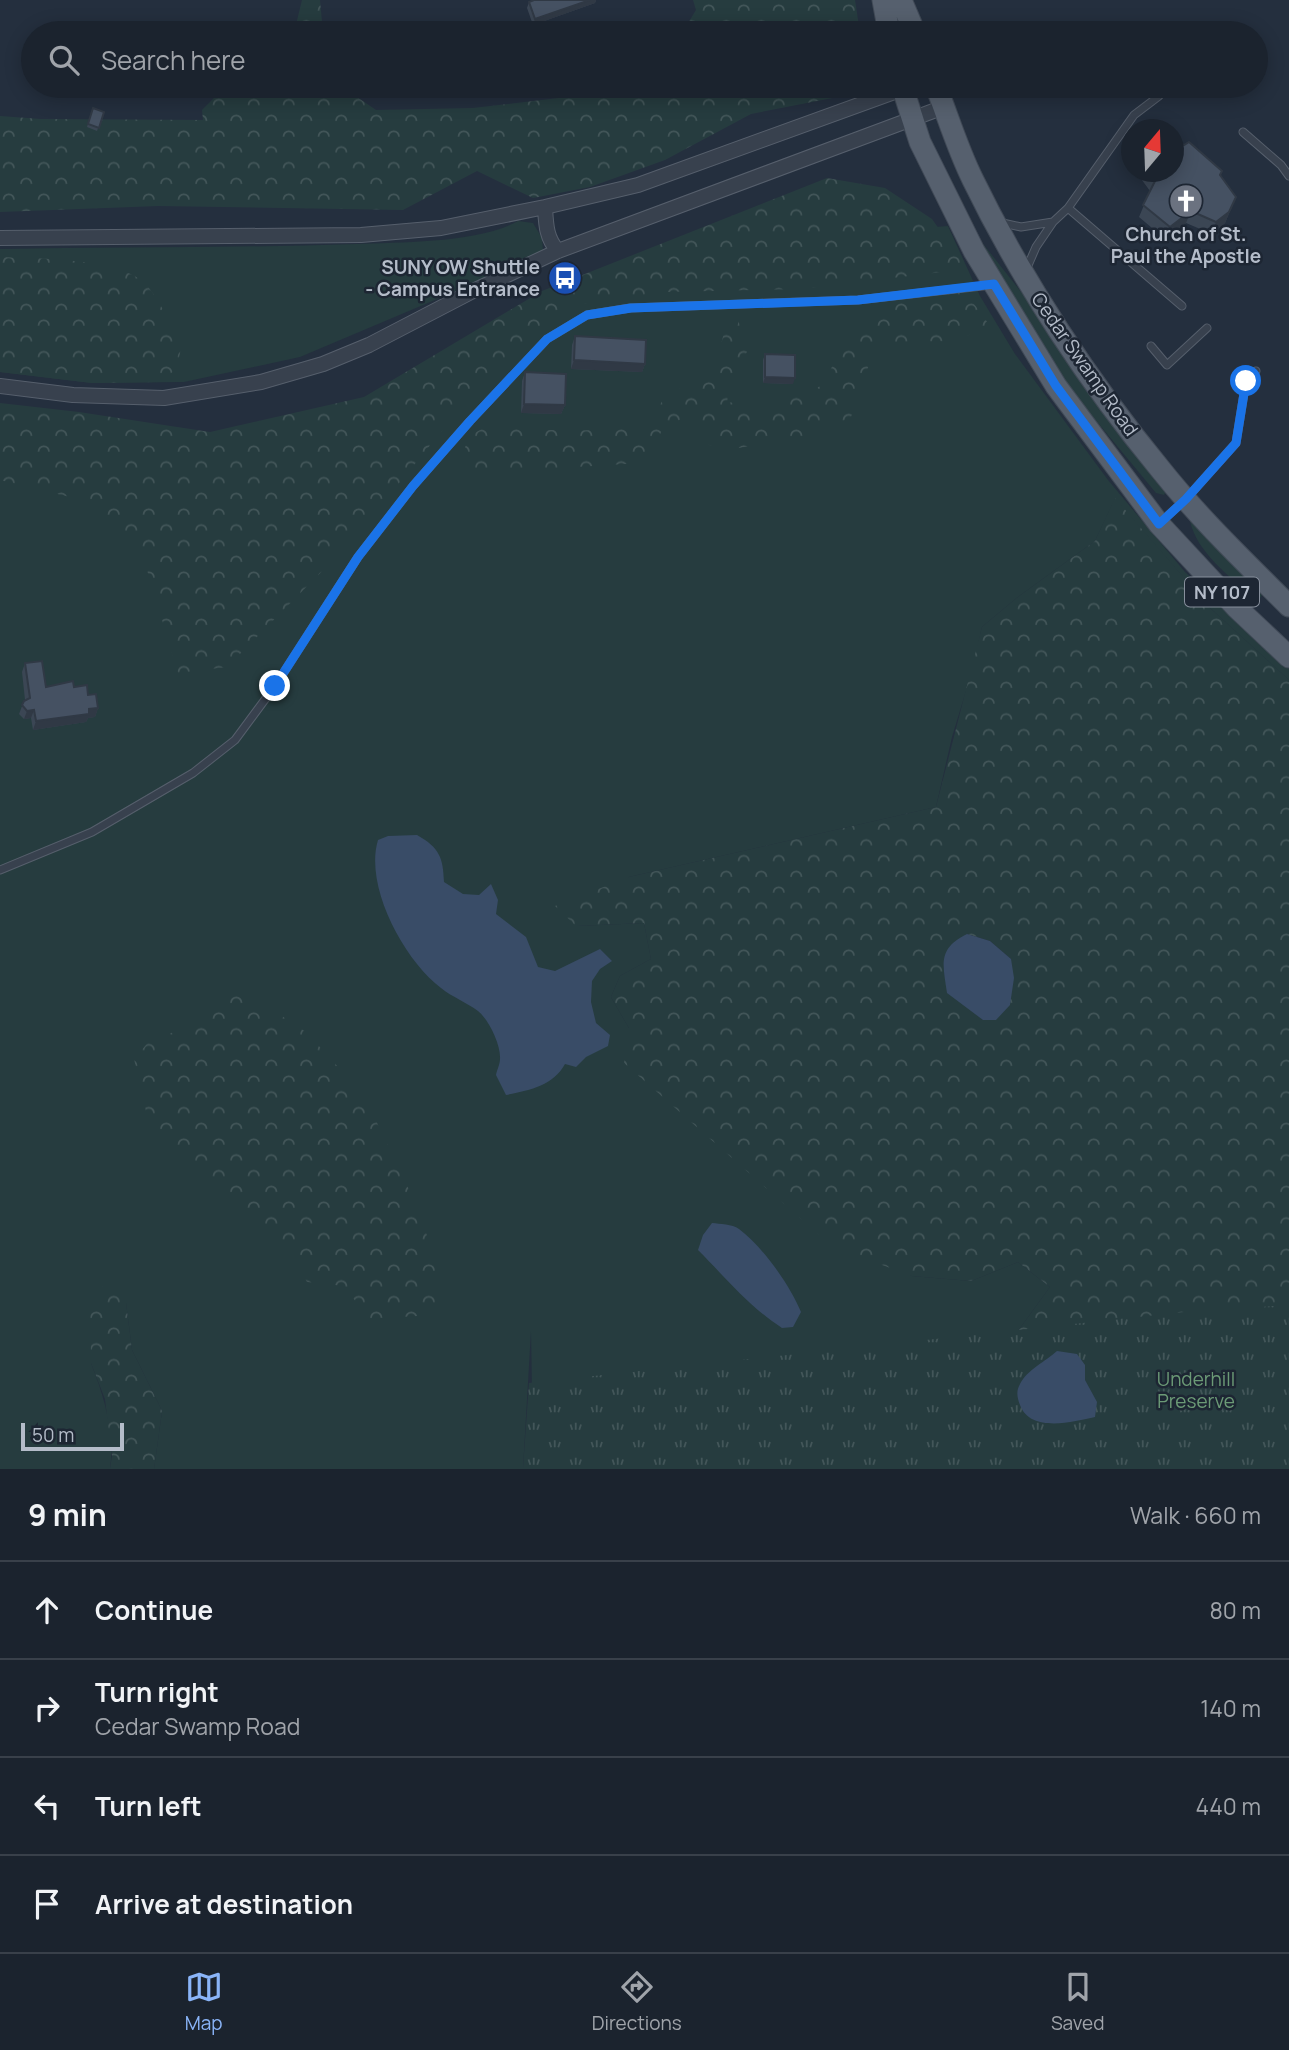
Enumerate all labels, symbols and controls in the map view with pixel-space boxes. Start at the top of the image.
search box [21,21,1268,98]
icon: search [45,41,83,79]
text: Search here [101,42,246,78]
north arrow [1121,119,1184,182]
church icon: Church of St. Paul the Apostle [1167,182,1205,220]
place label: Church of St. Paul the Apostle [1111,221,1261,269]
place label: SUNY OW Shuttle - Campus Entrance [365,254,540,302]
bus stop icon: SUNY OW Shuttle - Campus Entrance [546,259,584,297]
street label: Cedar Swamp Road [1026,287,1144,441]
route start [1230,365,1261,396]
road number: NY 107 [1185,578,1259,606]
route end [259,670,290,701]
park label: Underhill Preserve [1157,1366,1235,1414]
scale bar [21,1420,124,1452]
text: 50 m [32,1422,74,1448]
text: 9 min [28,1494,107,1535]
text: Walk · 660 m [1130,1499,1261,1531]
icon: ahead [28,1591,66,1629]
text: Continue [95,1592,213,1628]
text: 80 m [1210,1594,1261,1626]
text: Turn right [95,1674,219,1710]
icon: right [28,1689,66,1727]
text: 140 m [1200,1692,1261,1724]
text: Cedar Swamp Road [95,1710,300,1742]
icon: left [28,1787,66,1825]
text: Turn left [95,1788,202,1824]
text: 440 m [1196,1790,1261,1822]
icon: arrive [28,1885,66,1923]
text: Arrive at destination [95,1886,353,1922]
tab: Map [185,1968,223,2036]
tab: Directions [592,1968,682,2036]
tab: Saved [1051,1968,1104,2036]

